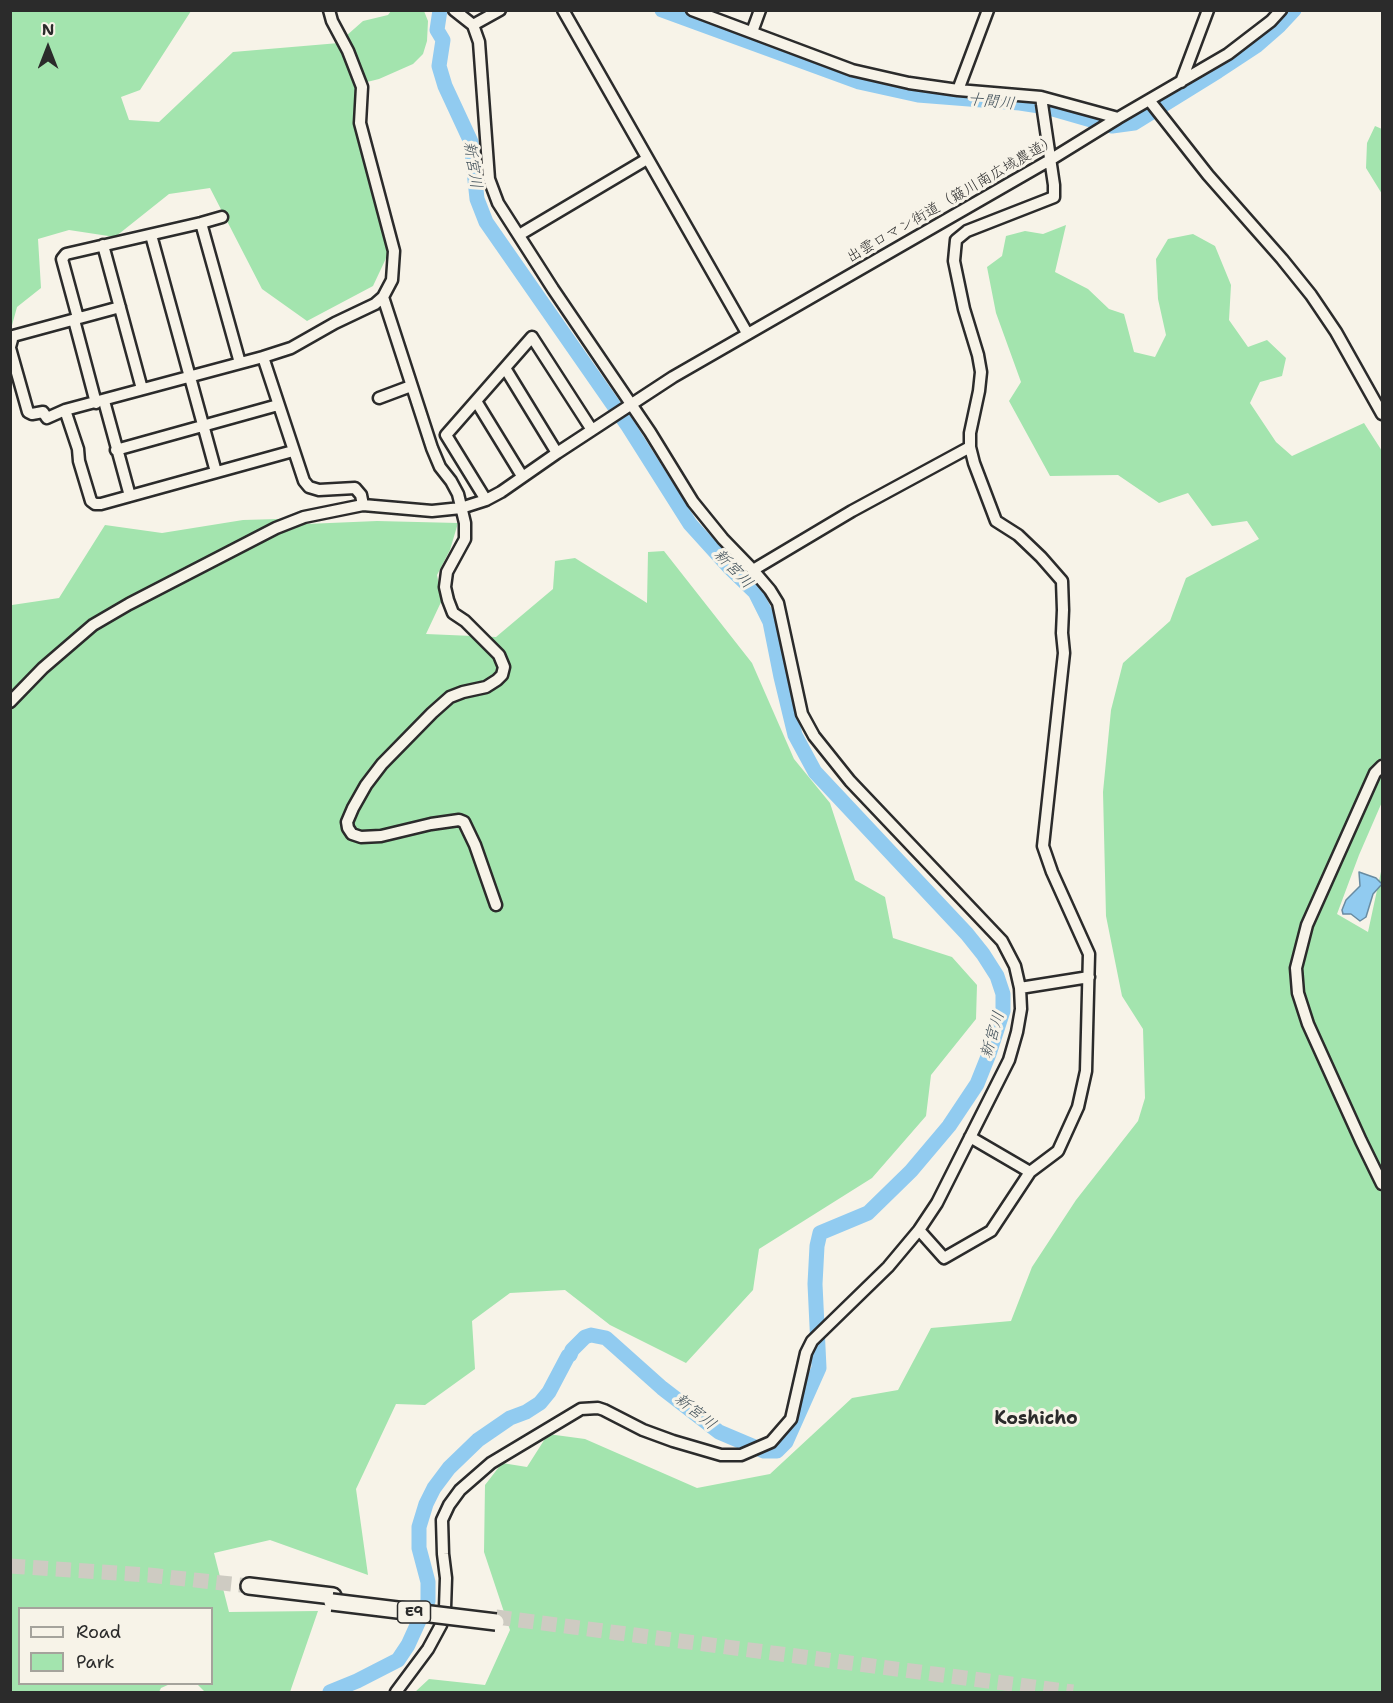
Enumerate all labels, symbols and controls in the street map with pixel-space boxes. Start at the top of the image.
north arrow [18,18,78,78]
text: N [42,19,54,40]
water label: 十間川 [966,90,1016,114]
street label: 出雲ロマン街道（簸川南広域農道） [844,131,1060,267]
water label: 新宮川 [459,140,485,190]
water label: 新宮川 [709,545,757,593]
water label: 新宮川 [977,1009,1009,1061]
water label: 新宮川 [670,1389,720,1435]
district label: Koshicho [994,1408,1078,1430]
road number: E9 [398,1601,430,1623]
legend [18,1607,213,1685]
text: Road [76,1620,121,1644]
text: Park [76,1650,115,1674]

